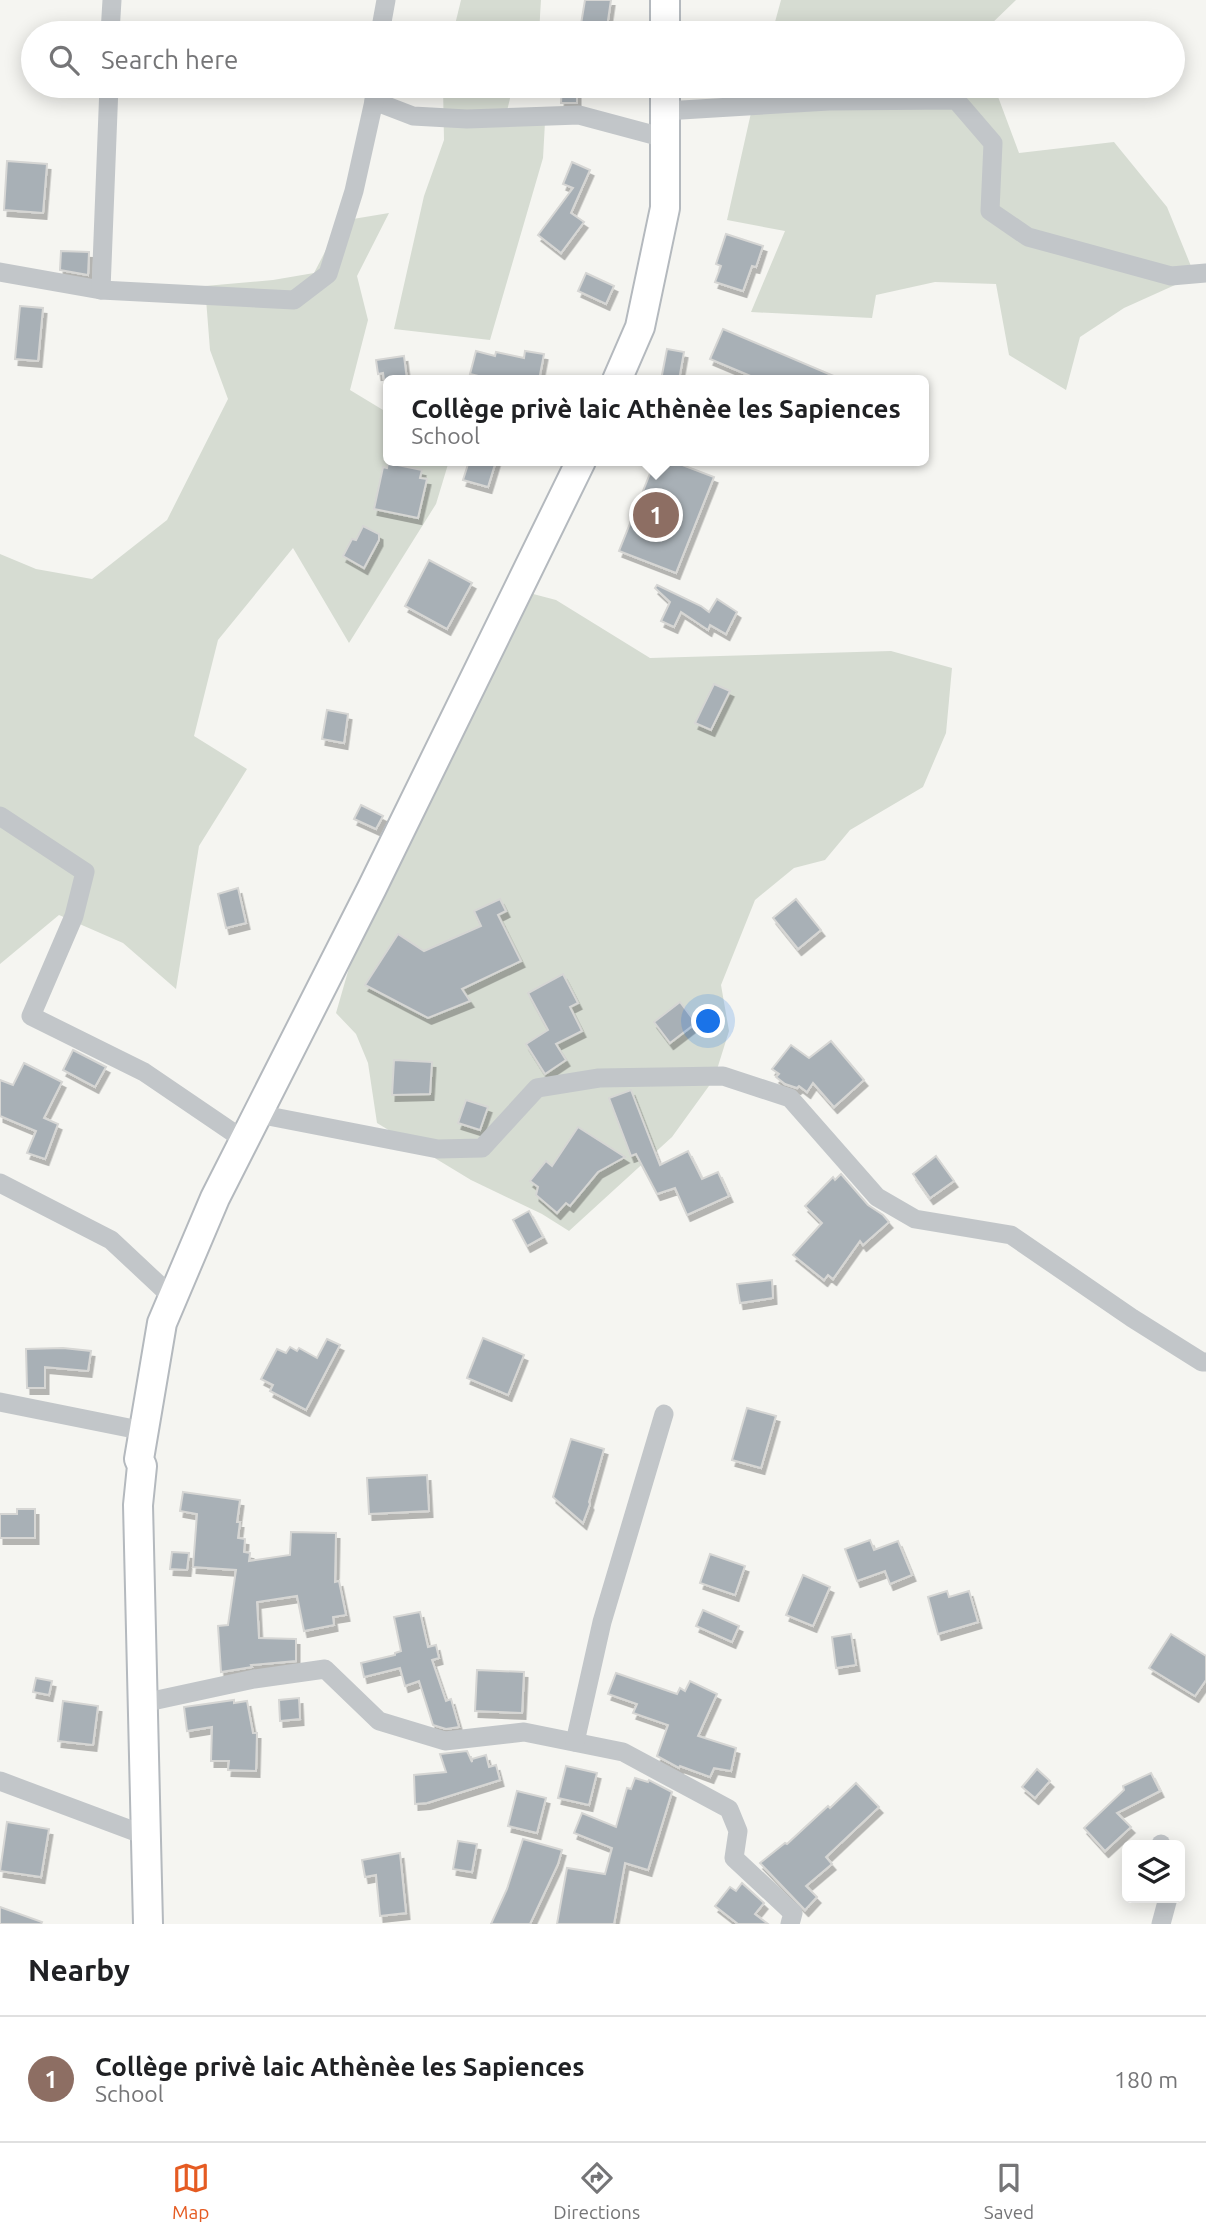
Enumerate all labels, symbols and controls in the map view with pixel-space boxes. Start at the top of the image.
search box [21,21,1185,98]
icon: search [45,41,83,79]
text: Search here [101,45,238,74]
popup [383,375,929,466]
text: Collège privè laic Athènèe les Sapiences [411,394,901,423]
text: School [411,423,480,448]
pin: 1 [633,489,679,541]
your location [691,1004,725,1038]
map controls [1122,1840,1185,1903]
button: layers [1122,1840,1185,1903]
text: Nearby [28,1953,130,1987]
text: Collège privè laic Athènèe les Sapiences [95,2052,585,2081]
text: 1 [45,2067,57,2092]
text: 180 m [1114,2067,1178,2092]
text: School [95,2081,164,2106]
tab: Map [172,2159,210,2223]
tab: Directions [553,2159,640,2223]
tab: Saved [984,2159,1034,2223]

